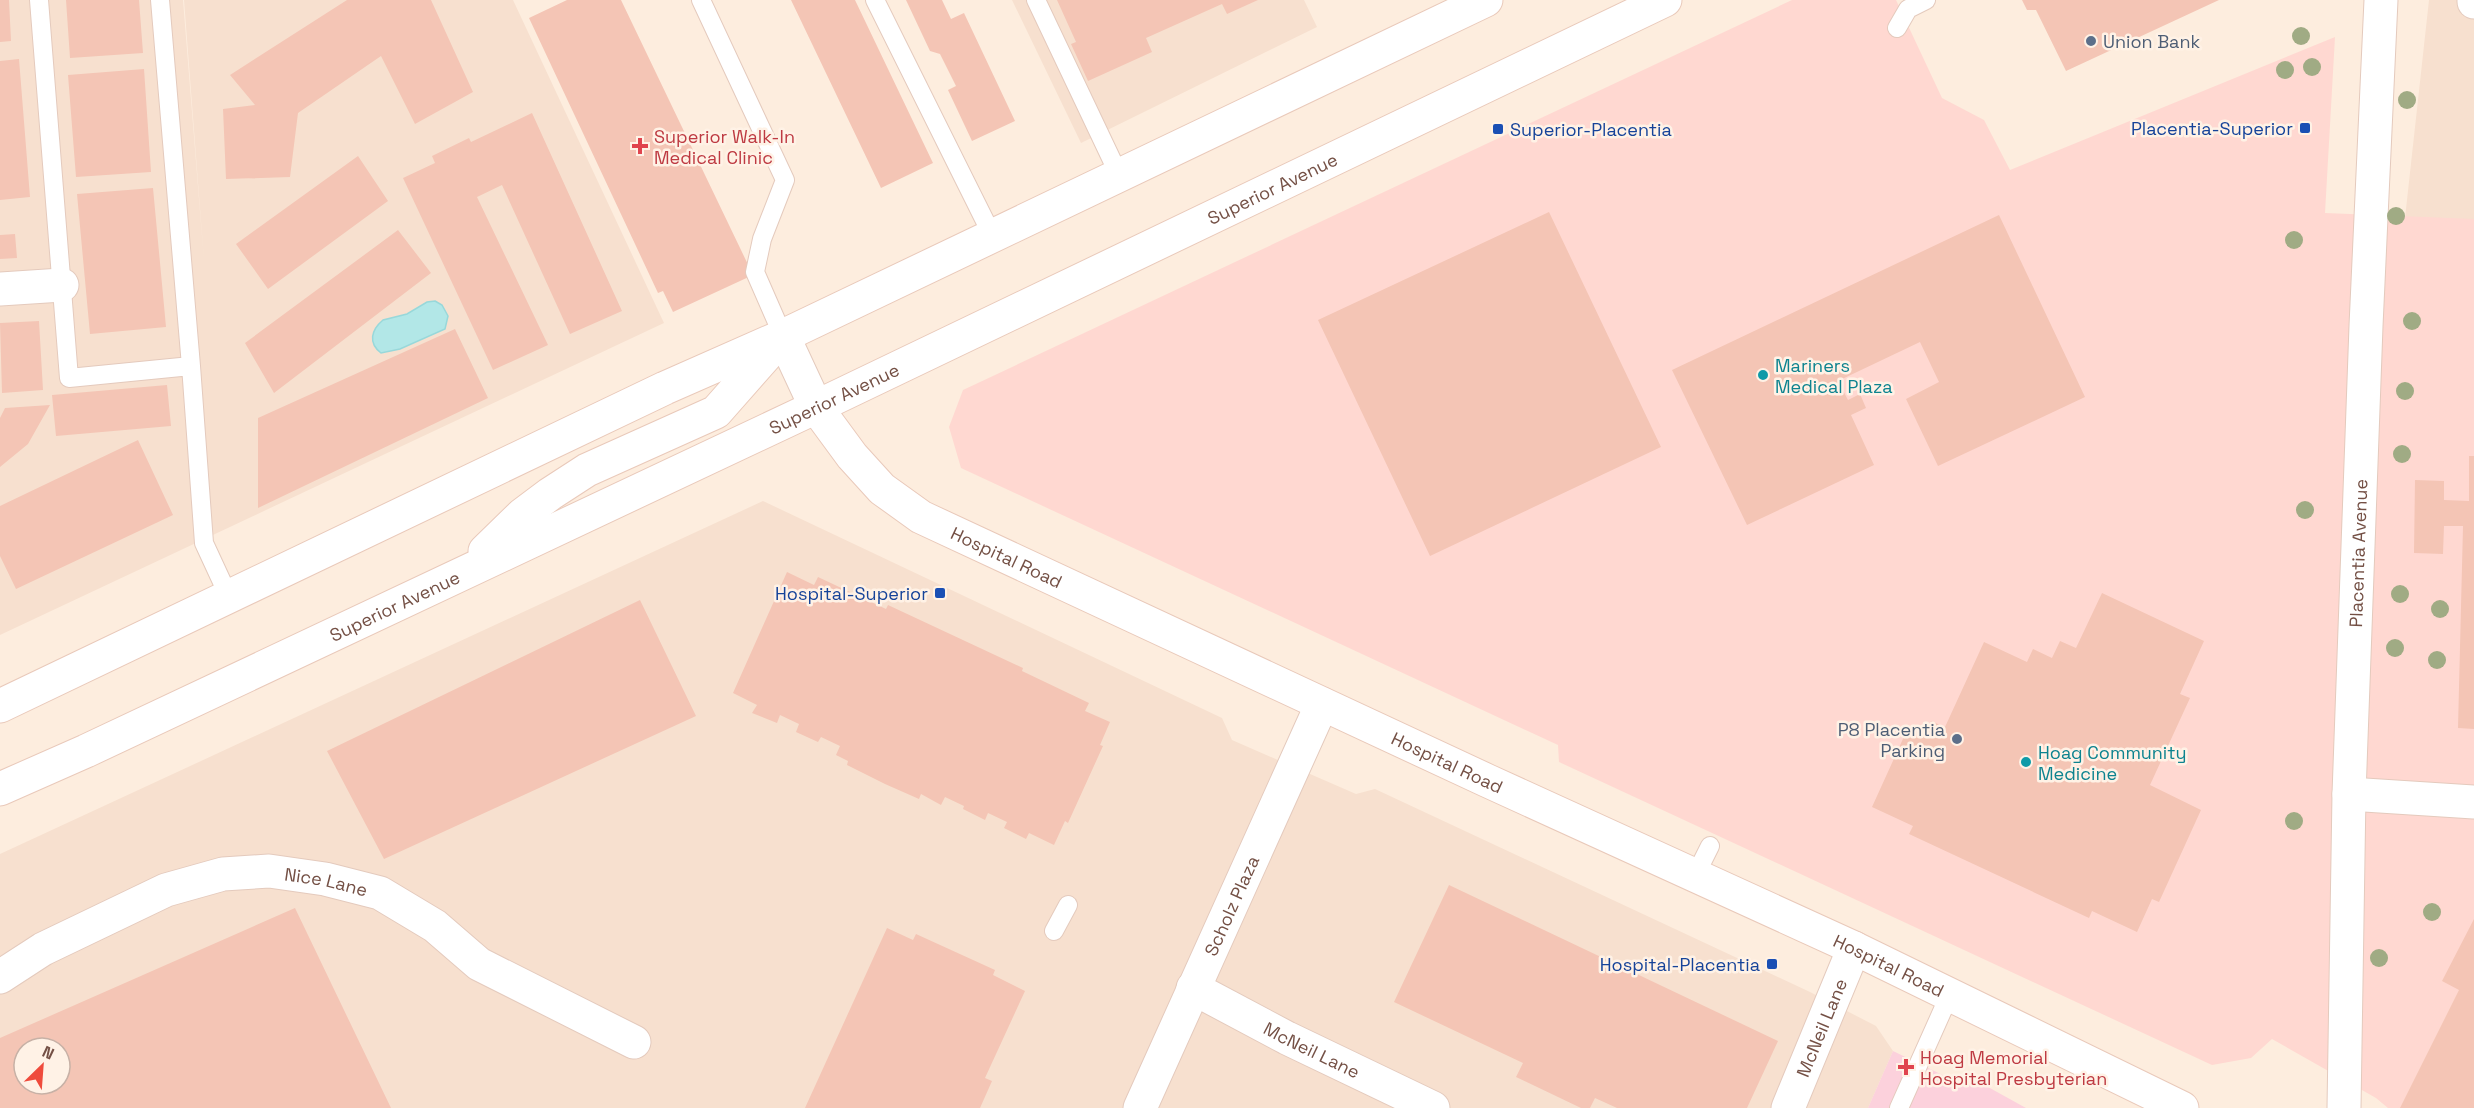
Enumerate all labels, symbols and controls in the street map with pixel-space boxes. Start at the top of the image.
place label: Union Bank [2103,30,2200,53]
marker: Union Bank [2084,34,2098,48]
place label: Placentia-Superior [2131,117,2293,140]
place label: Superior-Placentia [1510,118,1672,141]
marker: Placentia-Superior [2298,121,2312,135]
marker: Superior-Placentia [1491,122,1505,136]
place label: Superior Walk-In Medical Clinic [654,125,795,169]
marker: Superior Walk-In Medical Clinic [631,137,649,155]
street label: Superior Avenue [1204,147,1341,229]
place label: Mariners Medical Plaza [1775,354,1893,398]
street label: Superior Avenue [765,357,903,439]
marker: Mariners Medical Plaza [1756,368,1770,382]
street label: Placentia Avenue [2344,479,2372,628]
street label: Hospital Road [947,521,1066,593]
street label: Superior Avenue [326,565,463,646]
place label: Hospital-Superior [775,582,928,605]
marker: Hospital-Superior [933,586,947,600]
place label: P8 Placentia Parking [1838,718,1945,762]
street label: Hospital Road [1388,726,1507,798]
marker: P8 Placentia Parking [1950,732,1964,746]
place label: Hoag Community Medicine [2038,741,2186,785]
marker: Hoag Community Medicine [2019,755,2033,769]
street label: Scholz Plaza [1199,852,1264,959]
street label: Nice Lane [283,862,370,901]
street label: Hospital Road [1830,929,1948,1002]
place label: Hospital-Placentia [1600,953,1760,976]
marker: Hospital-Placentia [1765,957,1779,971]
street label: McNeil Lane [1791,975,1852,1080]
street label: McNeil Lane [1260,1016,1364,1083]
north arrow [12,1036,72,1096]
text: N [39,1041,57,1065]
place label: Hoag Memorial Hospital Presbyterian [1920,1046,2107,1090]
marker: Hoag Memorial Hospital Presbyterian [1897,1058,1915,1076]

